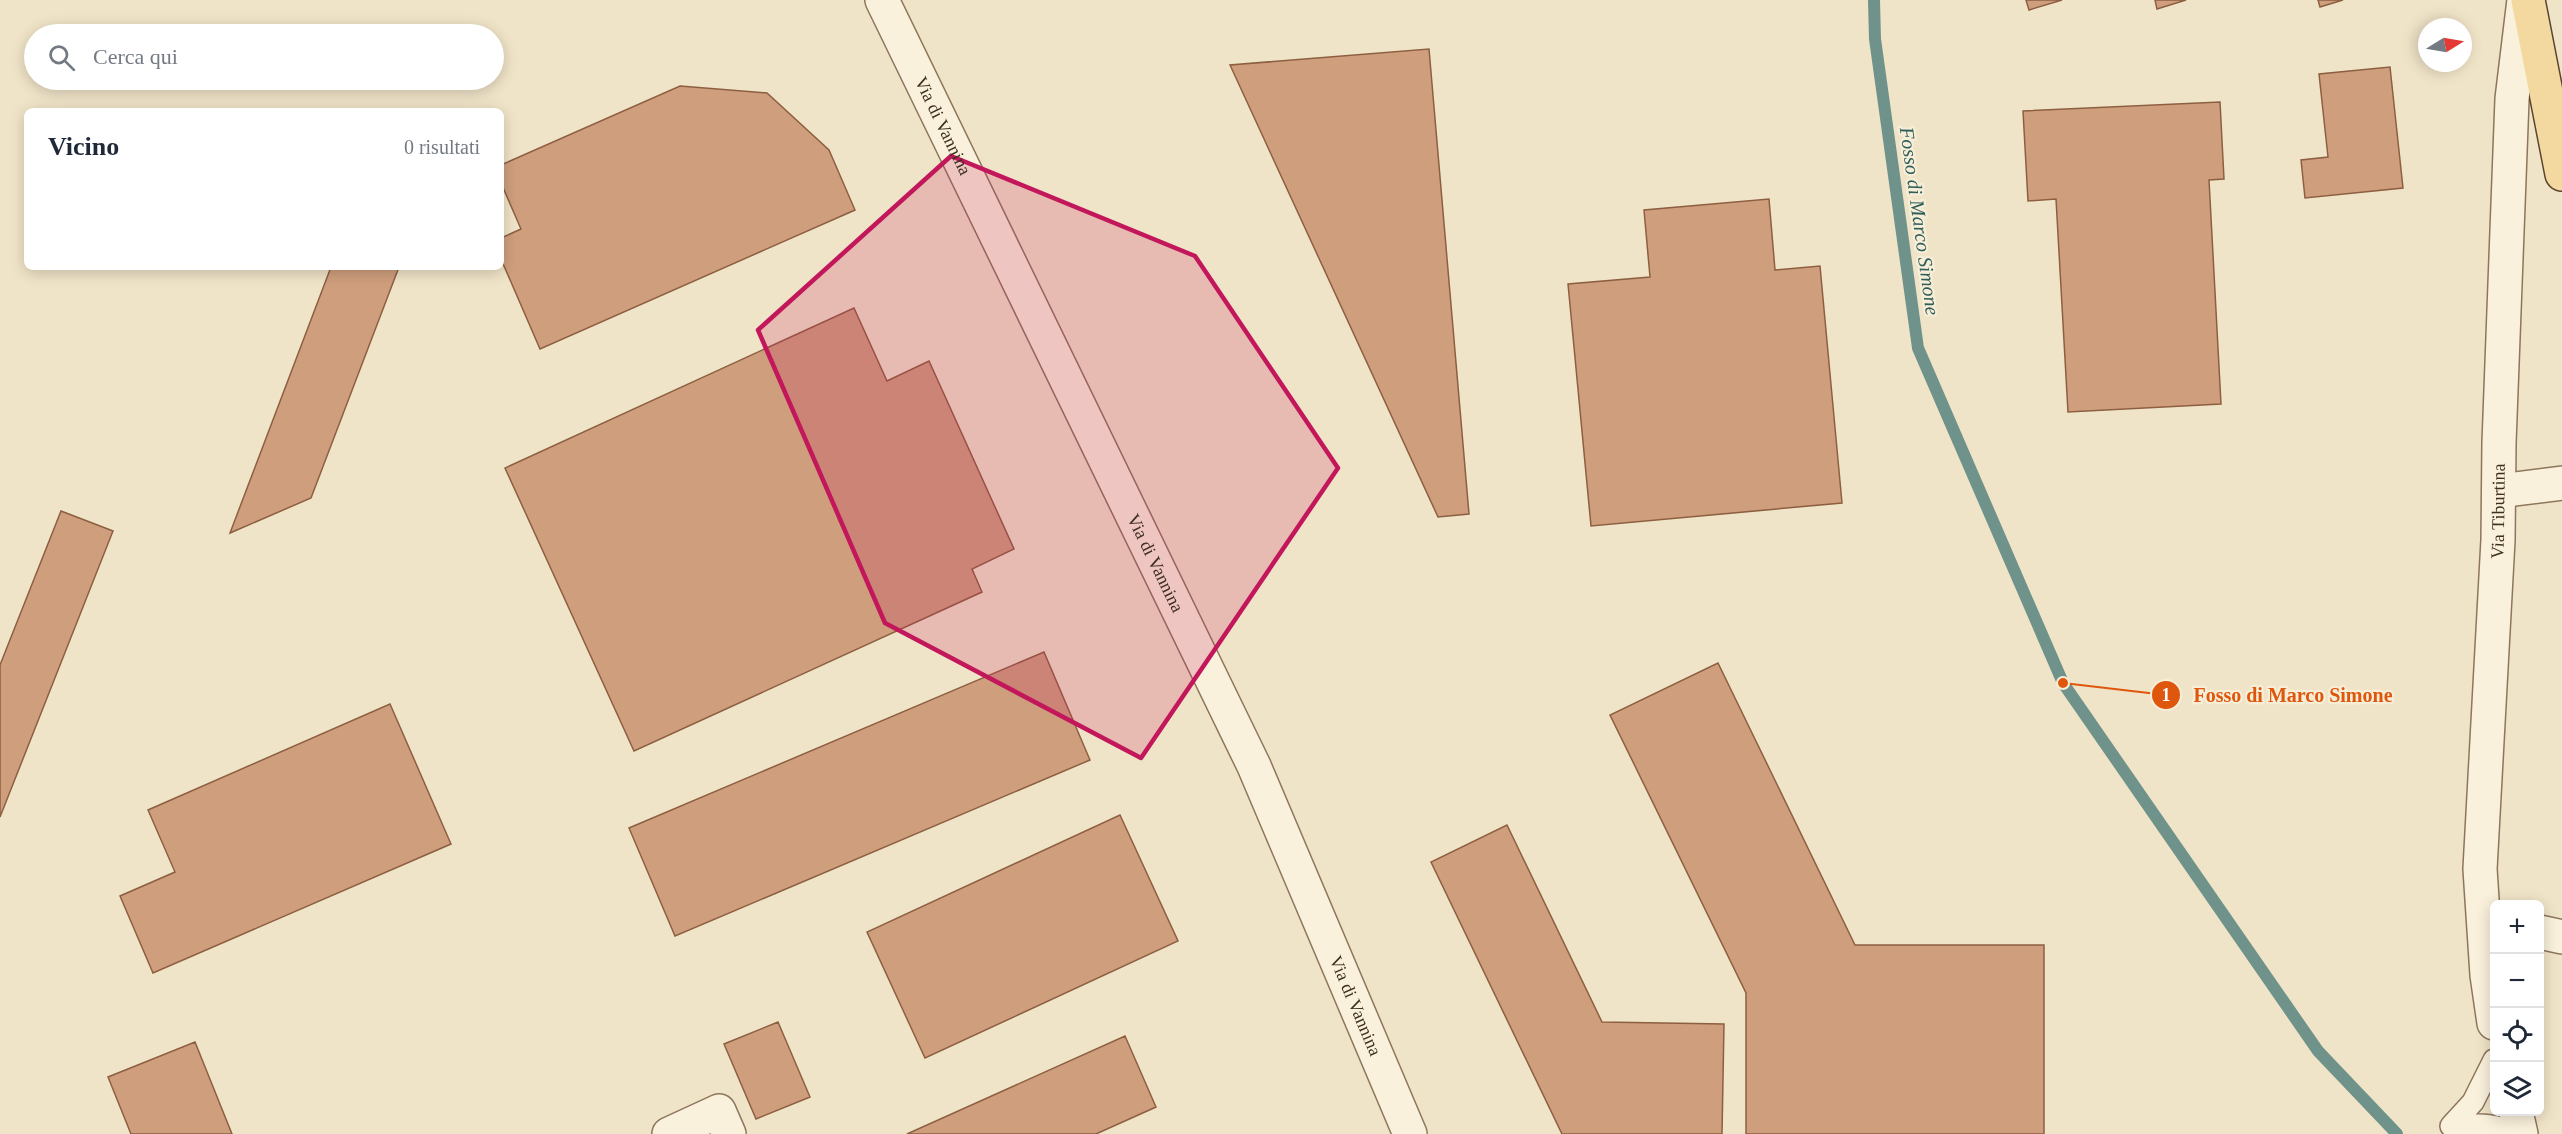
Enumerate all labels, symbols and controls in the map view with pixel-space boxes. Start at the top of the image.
north arrow [2418,18,2472,72]
search box [24,24,504,90]
icon: search [45,41,78,74]
text: Cerca qui [93,44,178,69]
street label: Via di Vannina [911,74,975,178]
water label: Fosso di Marco Simone [1896,125,1944,317]
text: Vicino [48,132,119,161]
text: 0 risultati [404,136,480,158]
street label: Via Tiburtina [2487,463,2509,560]
street label: Via di Vannina [1123,511,1188,615]
callout: Fosso di Marco Simone [2151,676,2404,714]
text: Fosso di Marco Simone [2193,684,2393,706]
text: 1 [2162,685,2171,705]
map controls [2490,900,2544,1116]
button: + [2490,900,2544,954]
street label: Via di Vannina [1326,953,1386,1059]
button: − [2490,954,2544,1008]
button: locate [2490,1008,2544,1062]
button: layers [2490,1062,2544,1116]

